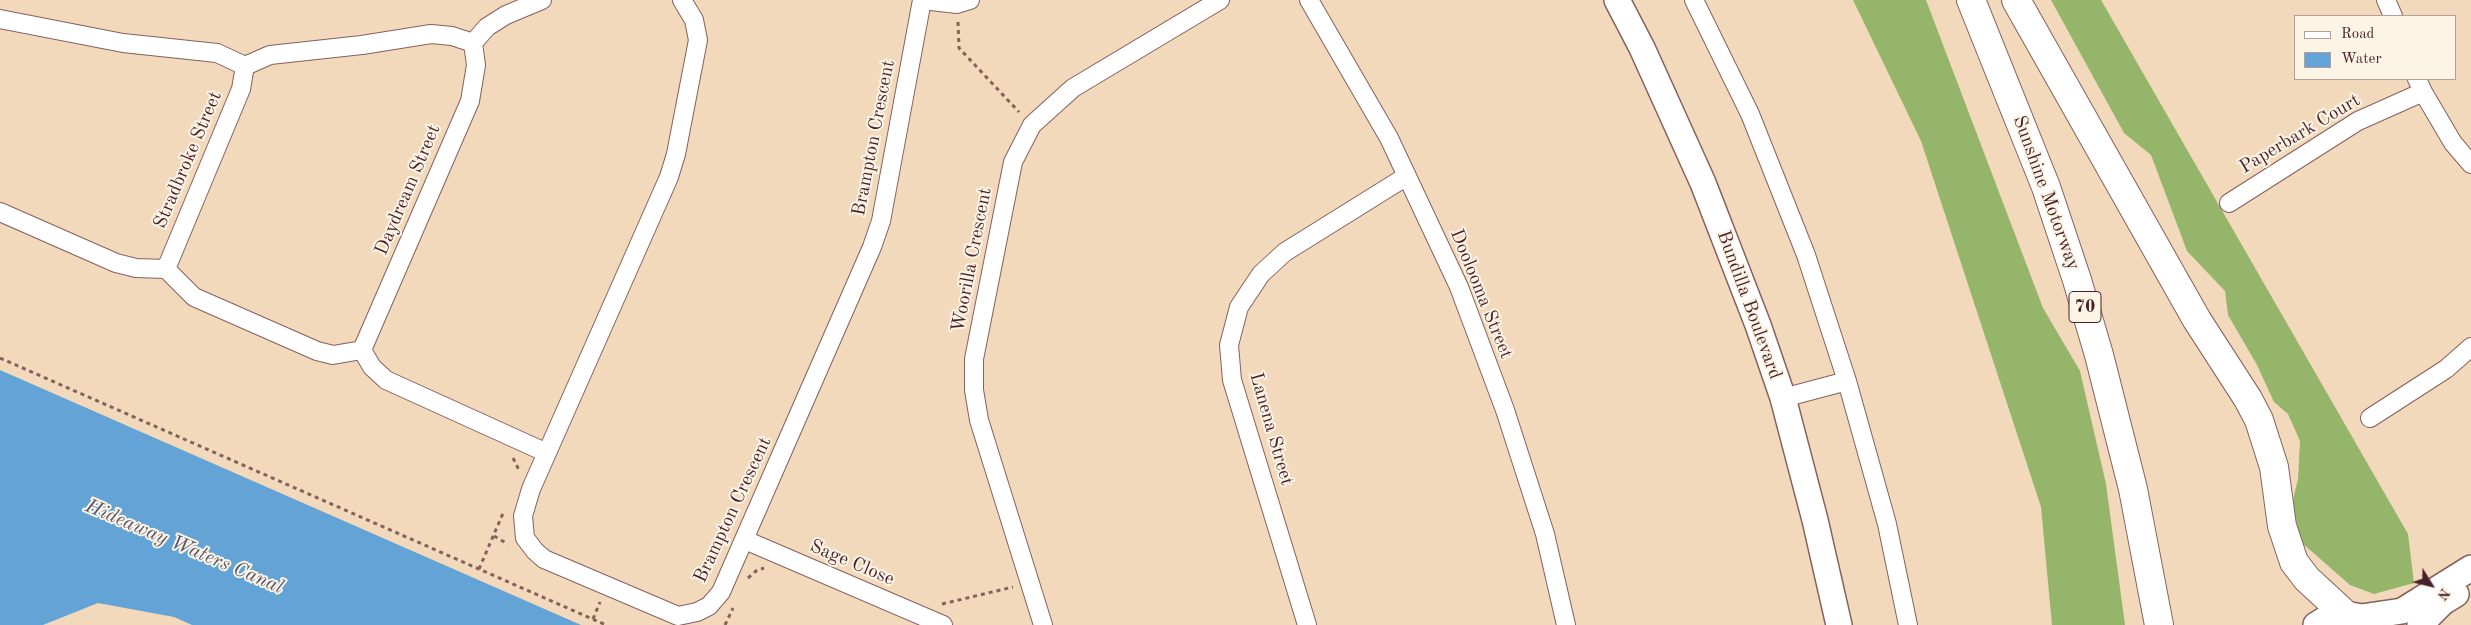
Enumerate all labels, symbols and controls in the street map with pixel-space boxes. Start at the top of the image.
legend [2294,15,2456,80]
text: Road [2341,27,2374,42]
text: Water [2341,52,2382,67]
street label: Brampton Crescent [848,58,900,218]
street label: Stradbroke Street [149,88,227,232]
street label: Paperbark Court [2236,89,2364,179]
street label: Sunshine Motorway [2007,113,2085,273]
street label: Daydream Street [370,121,446,259]
street label: Woorilla Crescent [947,186,997,334]
street label: Doolooma Street [1445,226,1517,362]
street label: Bundilla Boulevard [1712,228,1786,382]
road number: 70 [2069,292,2101,322]
street label: Lanena Street [1244,370,1298,488]
street label: Brampton Crescent [689,433,777,587]
water label: Hideaway Waters Canal [81,494,287,600]
street label: Sage Close [806,535,898,591]
north arrow [2406,560,2456,610]
text: N [2434,585,2452,602]

